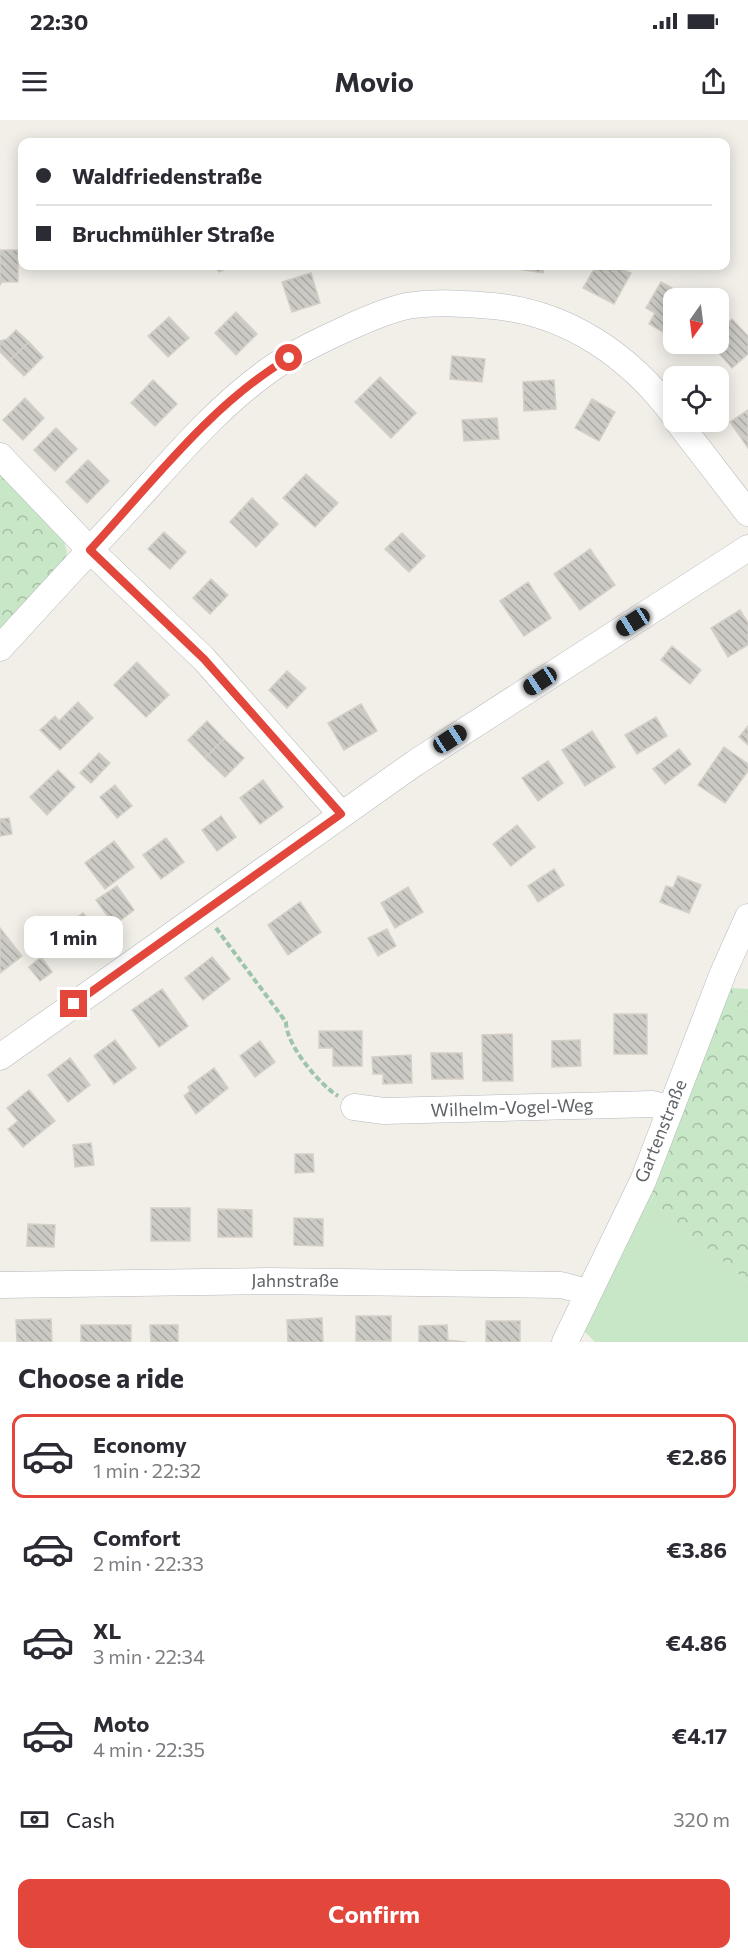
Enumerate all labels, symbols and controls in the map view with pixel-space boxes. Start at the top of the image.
text: 22:30 [30,8,88,35]
icon: menu [18,65,51,98]
text: Movio [334,65,414,98]
icon: share [697,65,730,98]
text: Waldfriedenstraße [72,162,262,189]
text: Bruchmühler Straße [72,220,275,247]
north arrow [663,288,729,354]
map controls [663,288,729,432]
route start [275,344,302,371]
button: locate [663,366,729,432]
car [613,605,653,639]
car [520,664,560,698]
car [430,722,470,756]
callout: 1 min [25,917,124,959]
text: 1 min [50,925,97,949]
route end [60,990,87,1017]
street label: Gartenstraße [629,1076,691,1185]
street label: Wilhelm-Vogel-Weg [430,1093,594,1121]
street label: Jahnstraße [251,1269,339,1291]
text: Choose a ride [18,1361,184,1394]
icon: car [21,1429,75,1483]
text: Economy [93,1431,187,1458]
text: €2.86 [666,1443,727,1470]
text: 1 min · 22:32 [93,1458,201,1482]
icon: car [21,1522,75,1576]
text: Comfort [93,1524,181,1551]
text: €3.86 [666,1536,727,1563]
text: 2 min · 22:33 [93,1551,204,1575]
icon: car [21,1615,75,1669]
text: XL [93,1617,121,1644]
text: €4.86 [665,1629,727,1656]
text: 3 min · 22:34 [93,1644,205,1668]
icon: car [21,1708,75,1762]
text: Moto [93,1710,149,1737]
text: €4.17 [672,1722,727,1749]
text: 4 min · 22:35 [93,1737,205,1761]
icon: cash [18,1803,51,1836]
text: Cash [66,1806,115,1833]
text: 320 m [673,1807,730,1831]
button: Confirm [18,1879,730,1948]

